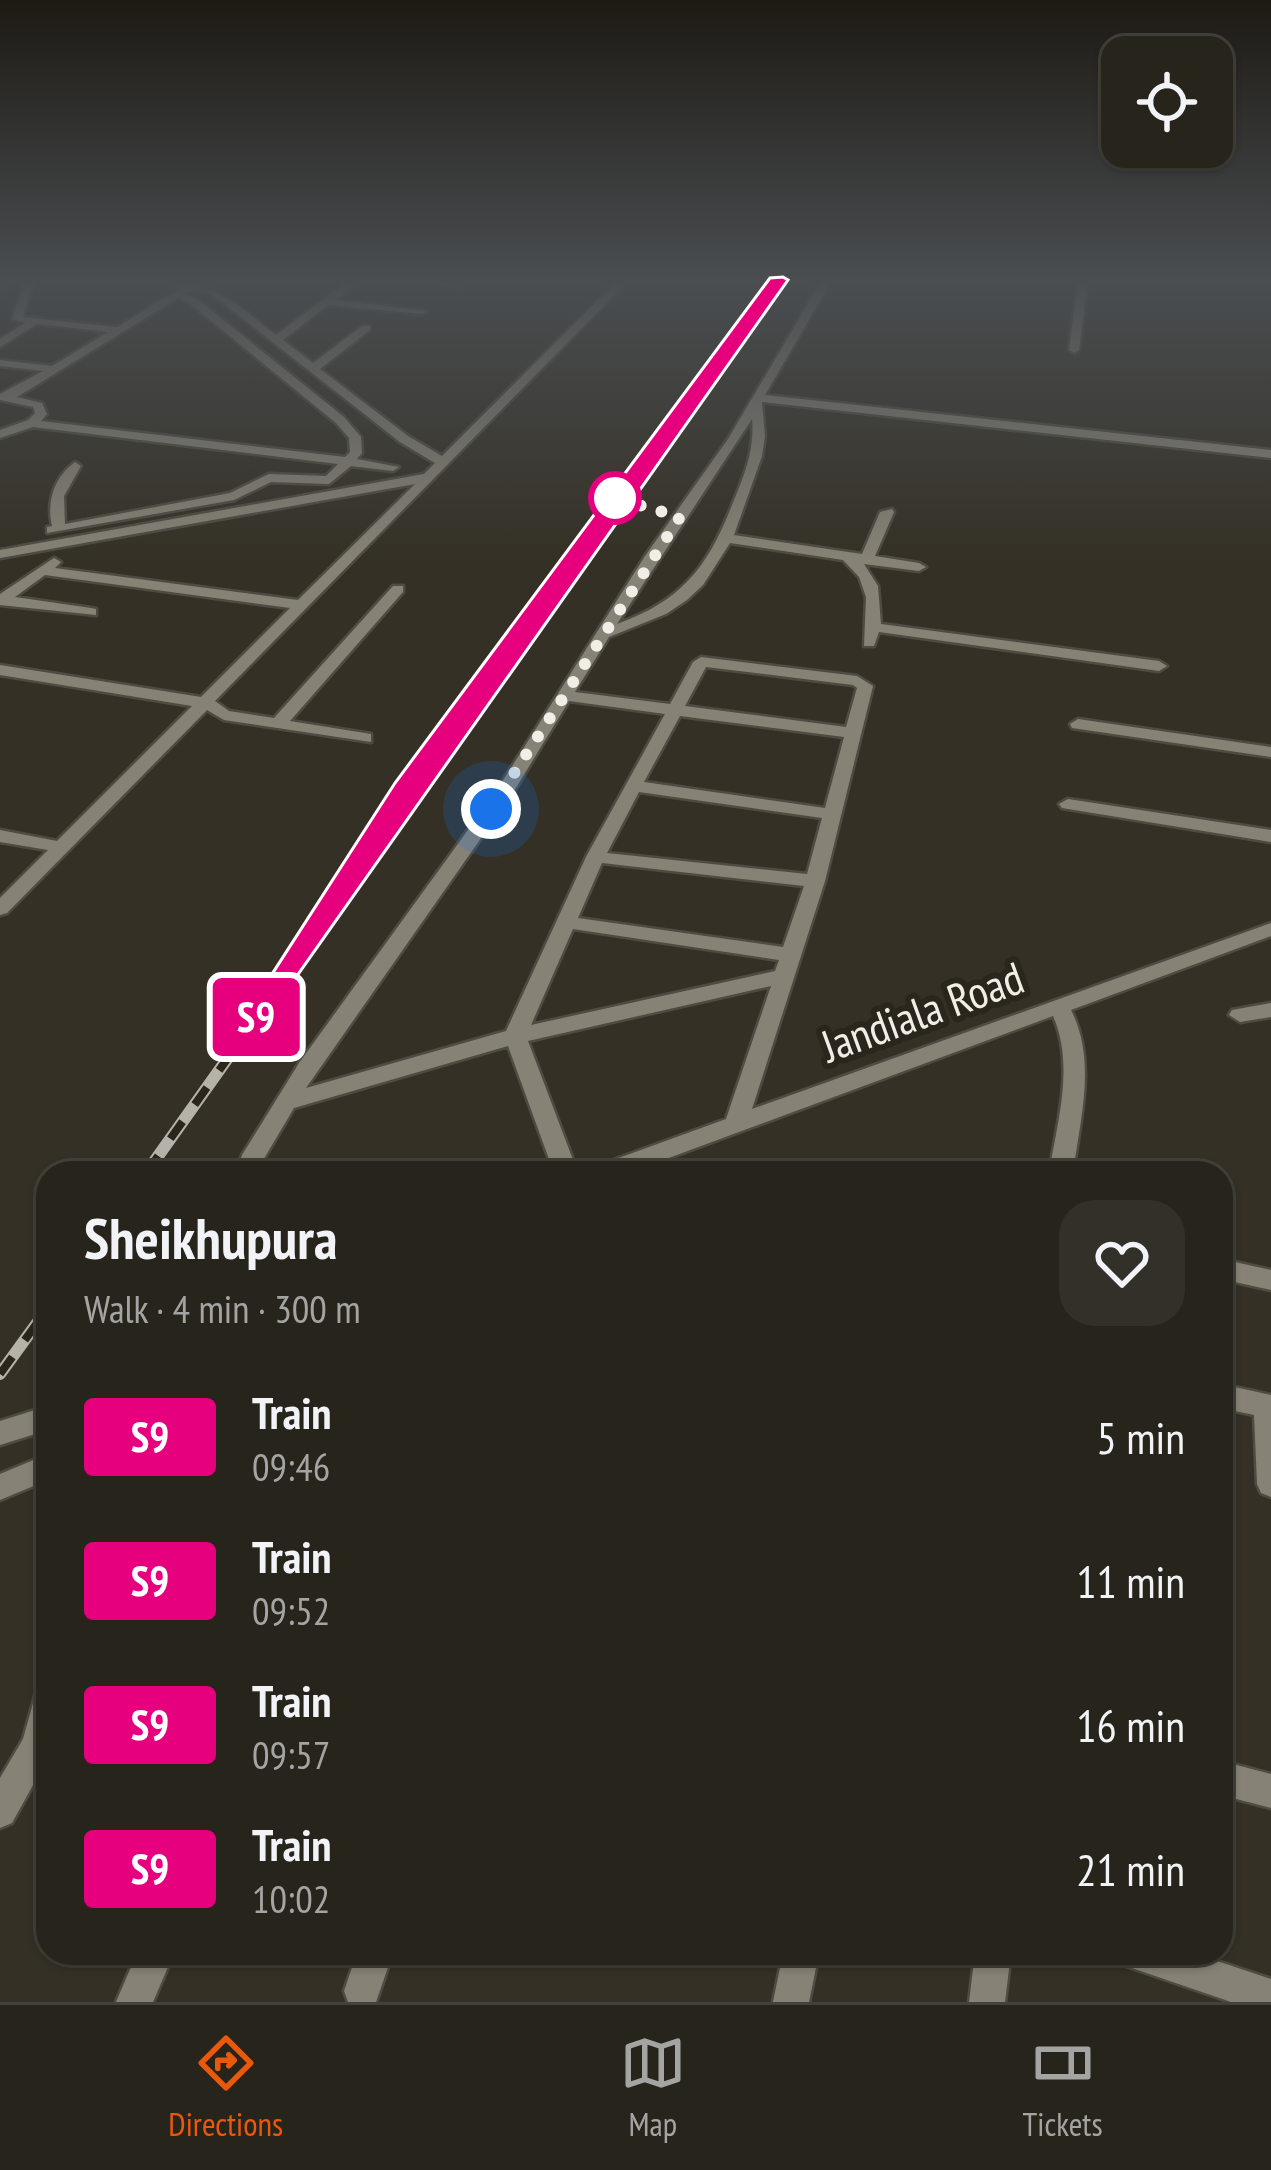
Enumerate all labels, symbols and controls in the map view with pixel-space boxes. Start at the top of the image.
map controls [1101,36,1233,168]
button: locate [1101,36,1233,168]
unlabelled marker [590,473,640,523]
your location [461,779,521,839]
street label: Jandiala Road [811,948,1031,1075]
line badge: S9 [202,978,310,1056]
text: S9 [237,989,275,1044]
button: heart [1059,1200,1185,1326]
text: Sheikhupura [84,1201,337,1275]
text: Walk · 4 min · 300 m [84,1283,361,1334]
text: Train [252,1383,332,1441]
text: 5 min [1096,1408,1185,1466]
text: S9 [131,1409,169,1464]
text: 09:46 [252,1441,330,1492]
text: Train [252,1527,332,1585]
text: 11 min [1076,1552,1185,1610]
text: S9 [131,1553,169,1608]
text: 09:52 [252,1585,330,1636]
text: Train [252,1671,332,1729]
text: 16 min [1076,1696,1185,1754]
text: S9 [131,1697,169,1752]
text: 09:57 [252,1729,330,1780]
text: Train [252,1815,332,1873]
text: 21 min [1076,1840,1185,1898]
text: S9 [131,1841,169,1896]
text: 10:02 [252,1873,330,1924]
tab: Directions [168,2030,283,2145]
tab: Map [620,2030,686,2145]
tab: Tickets [1023,2030,1103,2145]

